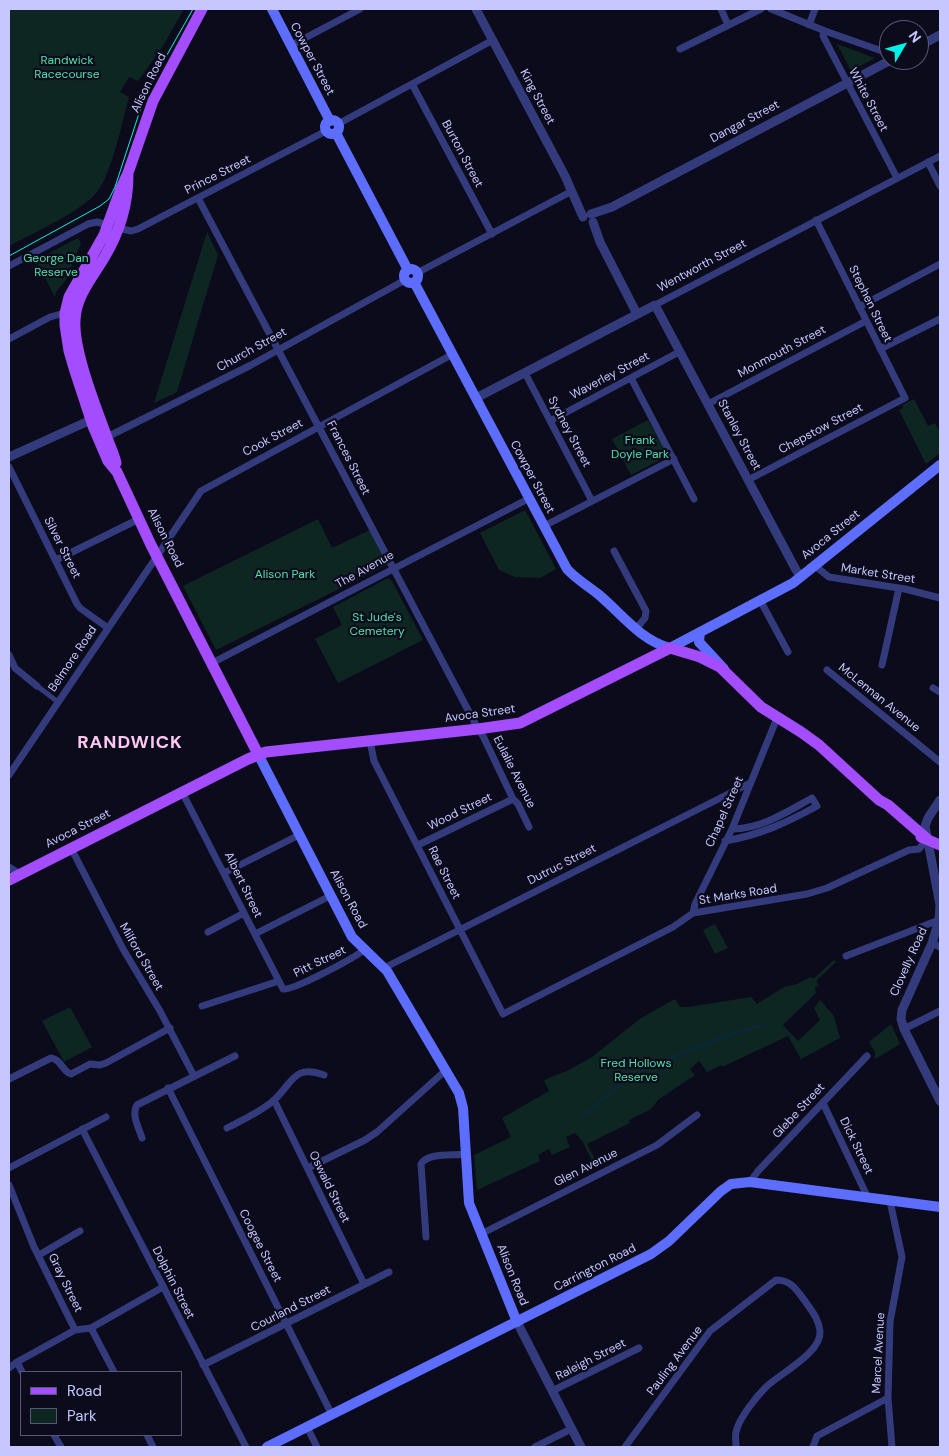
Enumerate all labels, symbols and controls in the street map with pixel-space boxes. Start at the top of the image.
street label: Cowper Street [287,20,337,98]
north arrow [879,20,929,70]
text: N [905,27,925,46]
street label: Alison Road [128,51,170,115]
park label: Randwick Racecourse [34,54,100,82]
street label: White Street [845,66,891,134]
street label: King Street [516,67,558,127]
street label: Dangar Street [708,98,782,146]
street label: Burton Street [438,118,486,190]
street label: Prince Street [183,152,253,198]
street label: Wentworth Street [655,236,749,296]
park label: George Dan Reserve [23,252,89,280]
street label: Stephen Street [845,263,895,345]
street label: Monmouth Street [736,323,828,381]
street label: Church Street [215,325,289,375]
street label: Waverley Street [568,349,652,403]
street label: Sydney Street [544,394,594,470]
street label: Stanley Street [714,397,764,473]
street label: Chepstow Street [776,401,866,457]
street label: Cook Street [240,416,306,460]
street label: Frances Street [323,419,373,497]
park label: Frank Doyle Park [611,434,669,462]
street label: Cowper Street [507,438,557,516]
street label: Alison Road [144,506,186,570]
street label: Avoca Street [799,507,863,563]
street label: Silver Street [40,515,84,581]
street label: The Avenue [333,548,397,592]
street label: Market Street [840,561,916,587]
park label: Alison Park [255,568,315,582]
park label: St Jude's Cemetery [349,611,405,639]
street label: Belmore Road [46,623,100,695]
street label: McLennan Avenue [835,661,923,735]
street label: Avoca Street [444,702,516,726]
district label: RANDWICK [76,732,184,754]
street label: Eulalie Avenue [490,733,538,811]
street label: Chapel Street [703,774,747,850]
street label: Wood Street [425,790,495,834]
street label: Avoca Street [43,806,113,852]
street label: Dutruc Street [525,842,599,888]
street label: Rae Street [425,844,463,902]
street label: Albert Street [221,850,265,920]
street label: Alison Road [326,867,370,931]
street label: St Marks Road [698,882,778,908]
street label: Milford Street [116,921,166,993]
street label: Clovelly Road [887,925,931,999]
street label: Pitt Street [291,943,349,981]
park label: Fred Hollows Reserve [601,1057,671,1085]
street label: Glebe Street [770,1080,828,1142]
street label: Dick Street [836,1115,876,1177]
street label: Glen Avenue [552,1146,620,1190]
street label: Oswald Street [305,1149,353,1225]
street label: Coogee Street [235,1207,285,1285]
street label: Carrington Road [552,1241,638,1295]
street label: Alison Road [493,1242,531,1308]
street label: Dolphin Street [149,1244,197,1322]
street label: Gray Street [45,1251,85,1315]
street label: Courland Street [249,1283,333,1335]
street label: Marcel Avenue [870,1312,888,1394]
street label: Pauling Avenue [644,1323,706,1399]
street label: Raleigh Street [554,1336,628,1384]
legend [20,1371,182,1436]
text: Road [67,1381,102,1401]
text: Park [67,1406,97,1426]

